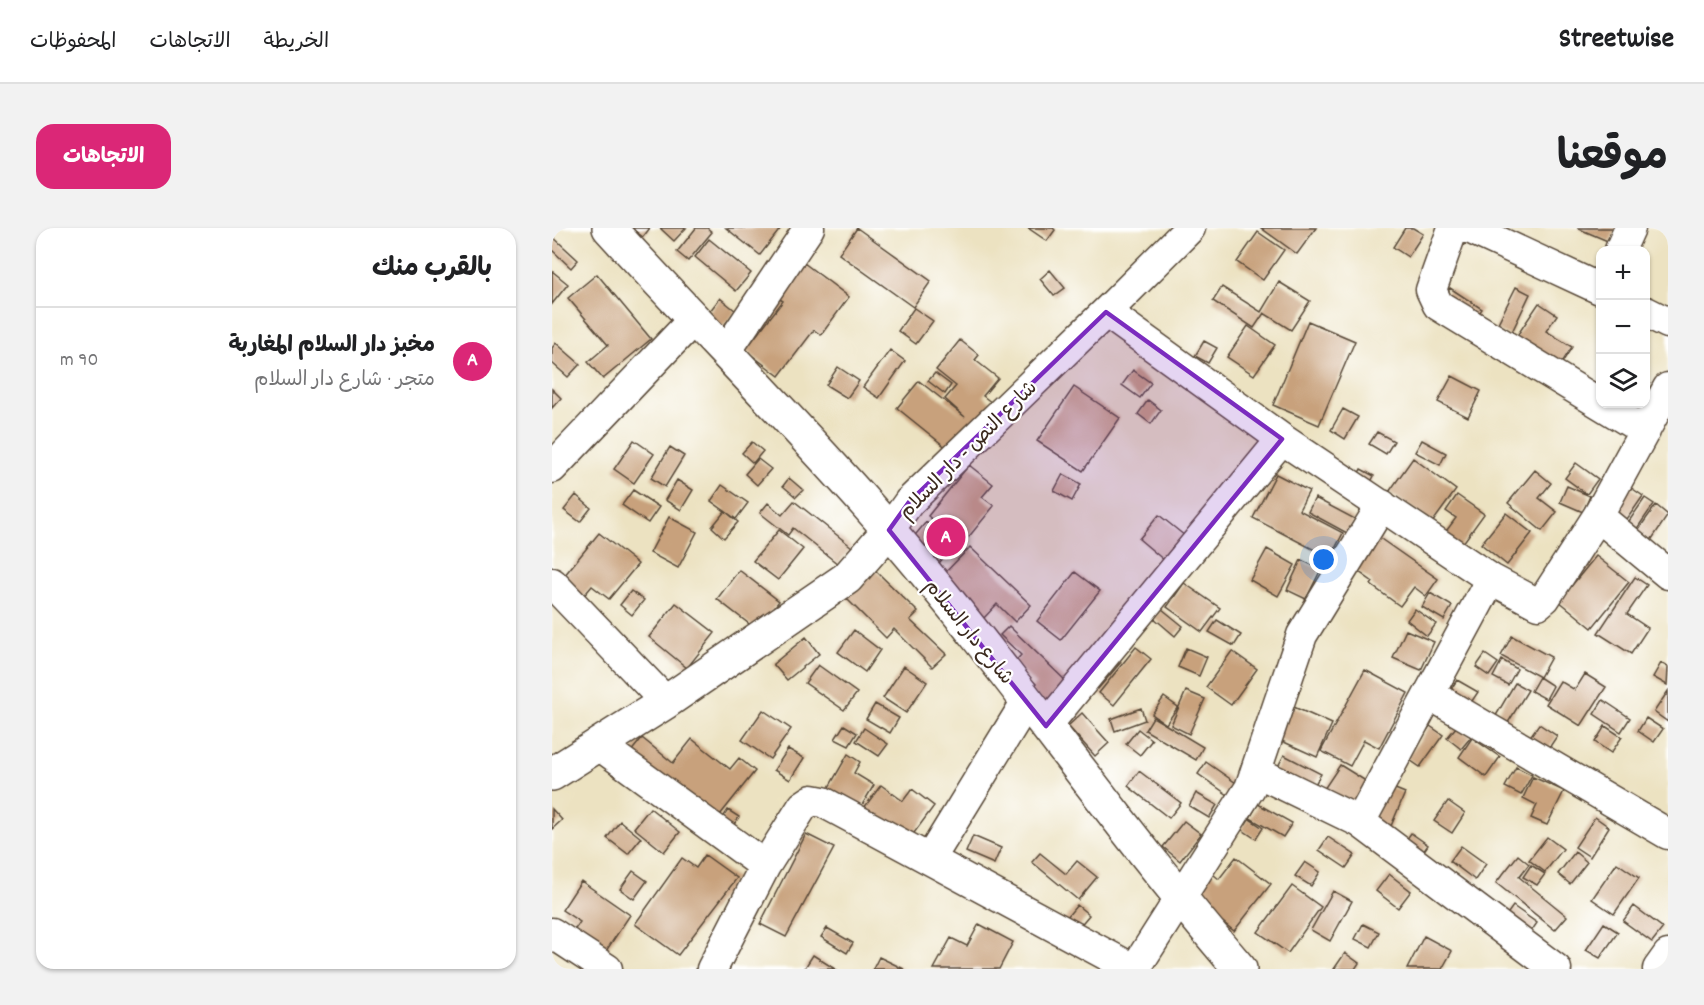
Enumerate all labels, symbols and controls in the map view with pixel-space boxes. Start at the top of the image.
text: Streetwise [1559,21,1674,61]
text: المحفوظات [30,28,116,58]
text: الاتجاهات [149,28,231,58]
text: الخريطة [264,28,329,58]
button: الاتجاهات [36,124,171,189]
text: موقعنا [1557,130,1668,190]
map controls [1596,246,1650,408]
button: + [1596,246,1650,300]
text: بالقرب منك [372,251,492,288]
button: − [1596,300,1650,354]
text: مخبز دار السلام المغاربة [229,331,435,362]
text: 90 m [60,347,98,375]
text: A [467,347,478,375]
button: layers [1596,354,1650,408]
text: متجر · شارع دار السلام [254,367,435,395]
street label: شارع النص - دار السلام [893,375,1045,527]
pin: A [926,514,966,560]
your location [1309,545,1338,574]
street label: شارع دار السلام [916,574,1019,692]

